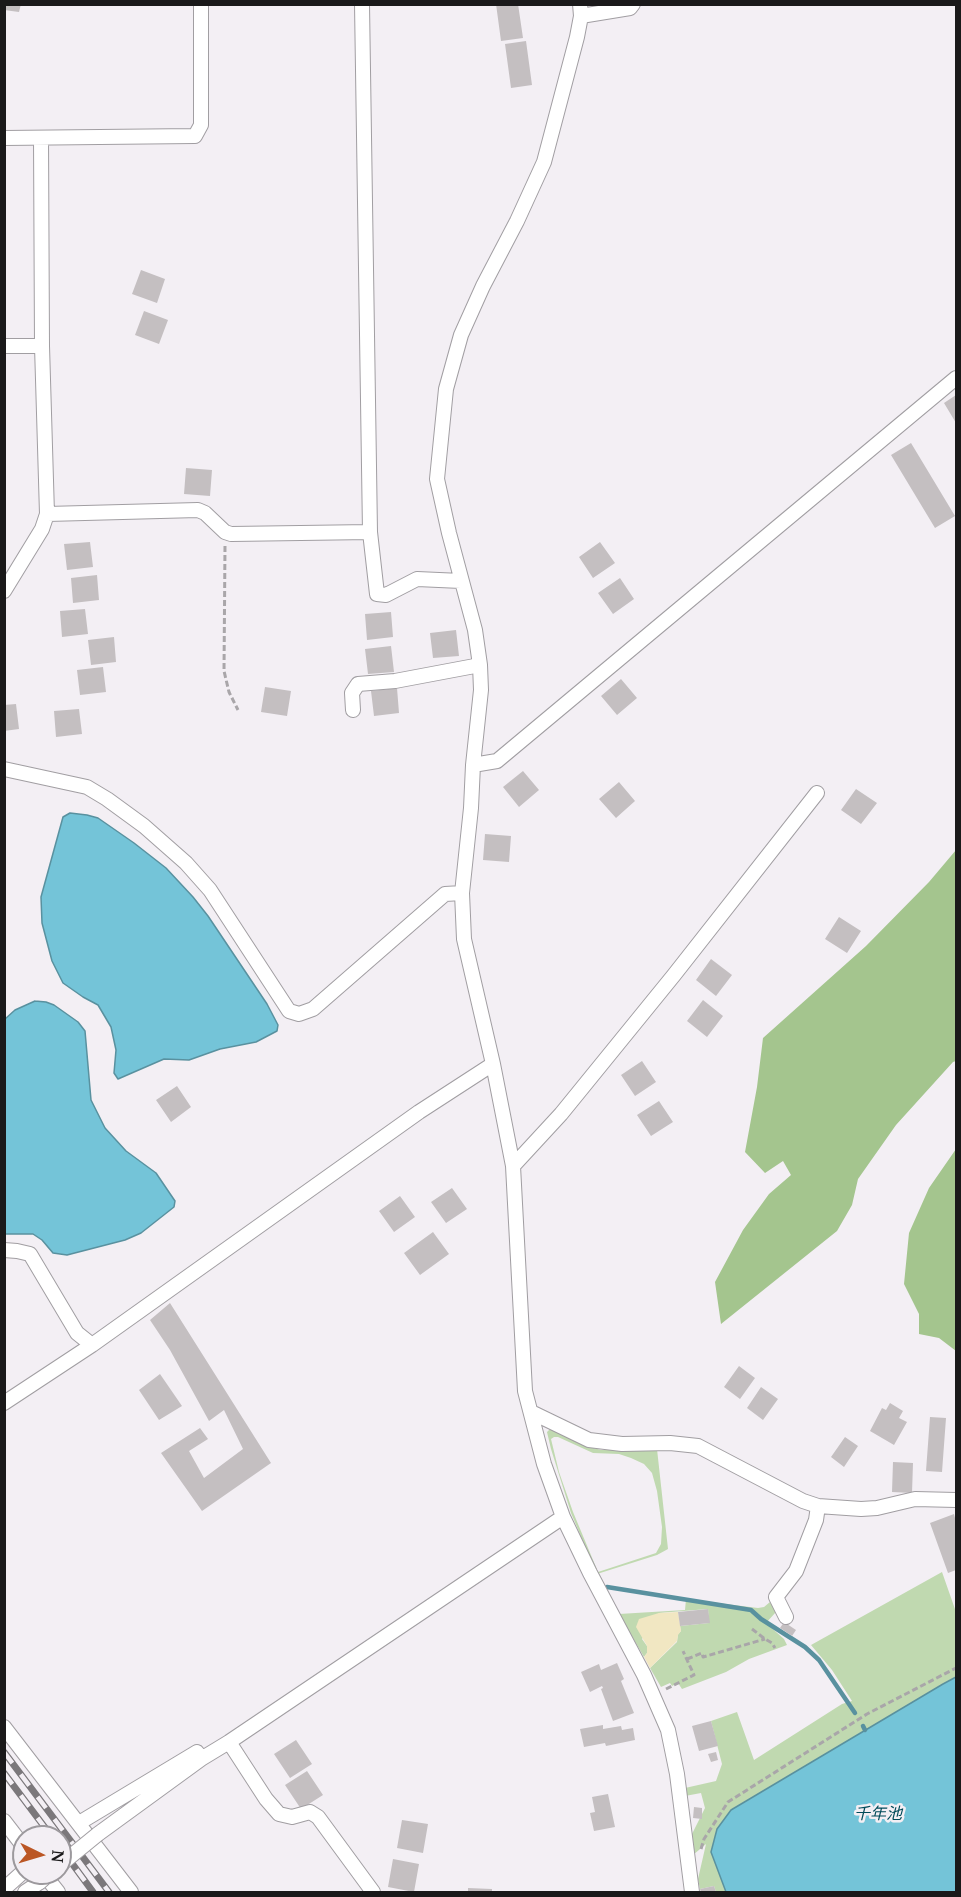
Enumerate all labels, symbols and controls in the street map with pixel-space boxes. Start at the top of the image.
water label: 千年池 [854,1804,902,1824]
north arrow [12,1825,72,1885]
text: N [46,1849,69,1864]

